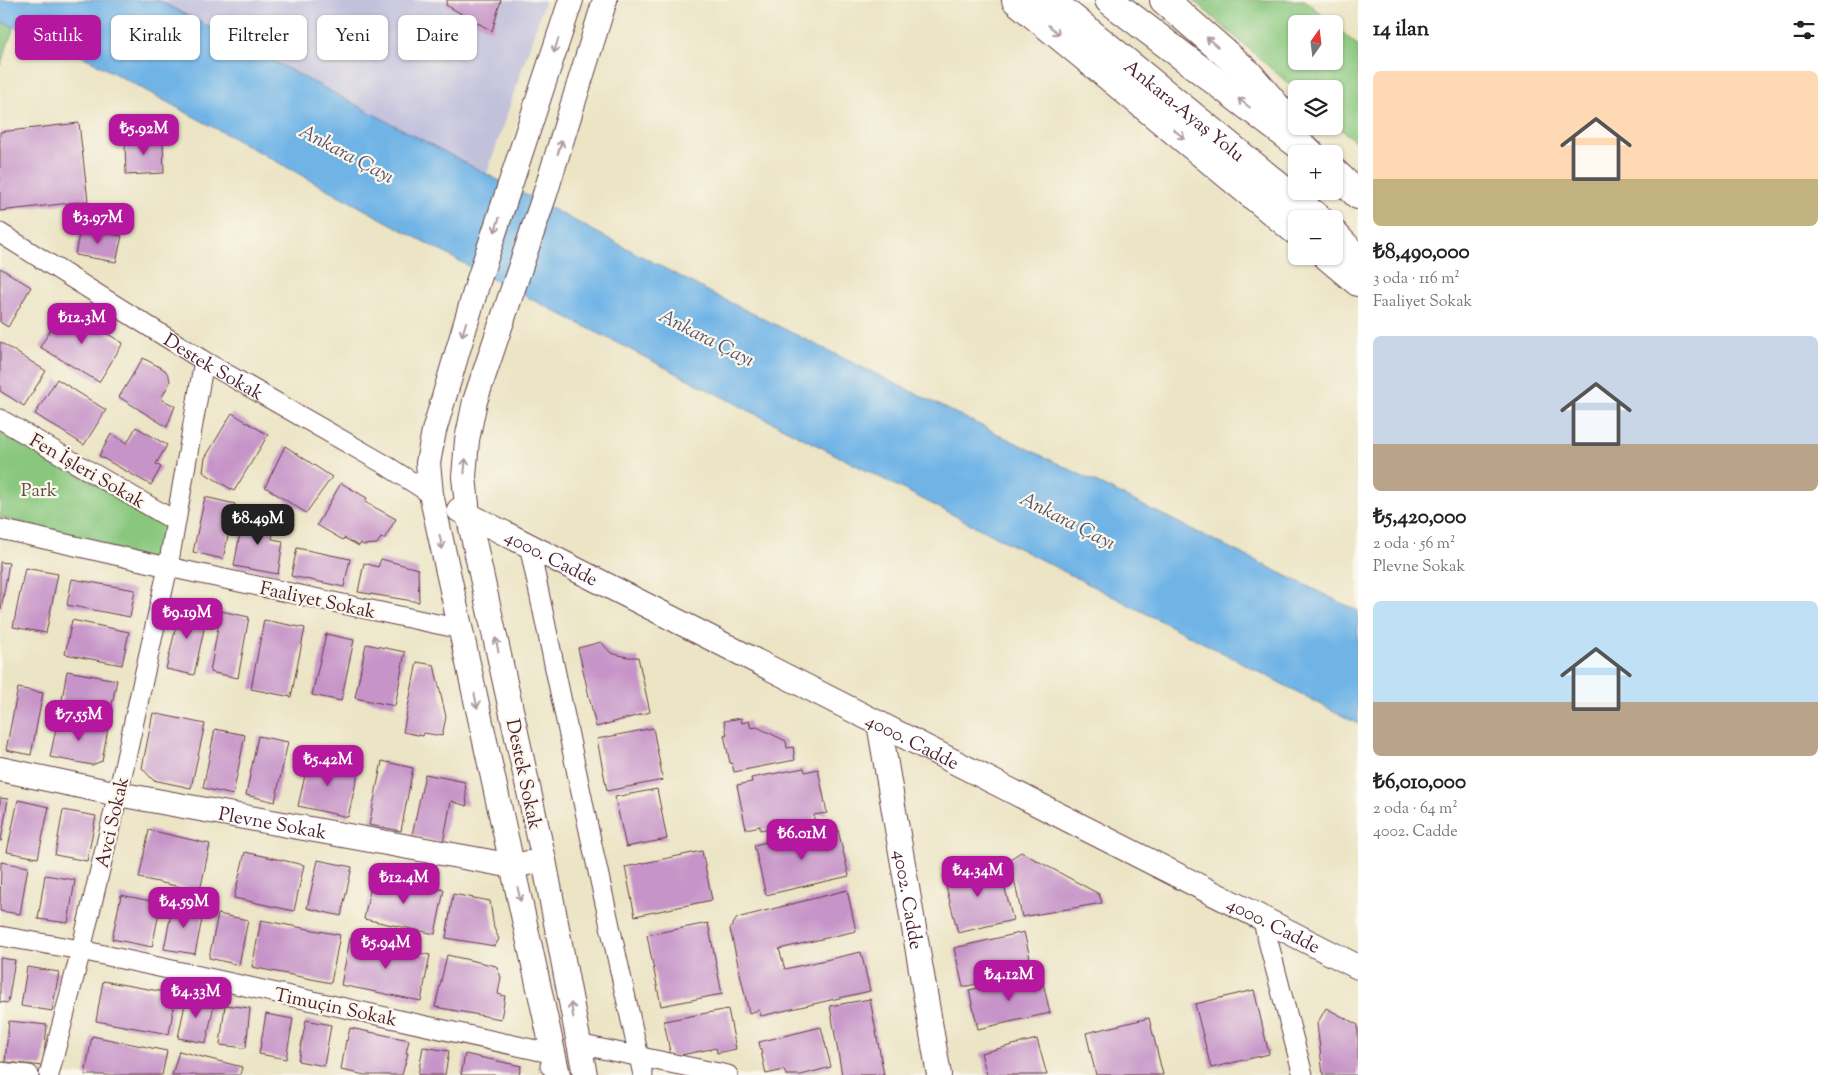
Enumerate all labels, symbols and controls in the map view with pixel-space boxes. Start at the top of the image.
chip: Satılık [15,15,101,60]
chip: Kiralık [111,15,200,60]
chip: Filtreler [210,15,307,60]
chip: Yeni [317,15,388,60]
chip: Daire [398,15,477,60]
north arrow [1288,15,1342,70]
map controls [1288,15,1343,265]
text: 14 ilan [1373,15,1429,45]
icon: filters [1790,16,1818,44]
one-way arrow [1047,25,1060,36]
one-way arrow [1206,37,1219,48]
one-way arrow [551,38,560,54]
street label: Ankara-Ayaş Yolu [1117,54,1250,169]
button: layers [1288,80,1343,135]
one-way arrow [1237,98,1251,108]
icon: home [1551,104,1641,194]
pin: ₺5.92M [103,114,185,156]
text: ₺5.92M [120,118,168,141]
water label: Ankara Çayı [293,118,399,192]
one-way arrow [1173,128,1186,139]
one-way arrow [555,140,565,156]
button: + [1288,145,1343,200]
pin: ₺3.97M [57,202,139,245]
text: ₺3.97M [73,207,123,230]
button: − [1288,210,1343,265]
one-way arrow [492,216,501,232]
text: ₺8,490,000 [1373,238,1470,268]
text: 3 oda · 116 m² [1373,268,1460,291]
text: Faaliyet Sokak [1373,291,1472,314]
pin: ₺12.3M [41,302,123,345]
water label: Ankara Çayı [653,303,759,376]
text: ₺12.3M [58,307,106,330]
one-way arrow [459,321,469,337]
street label: Destek Sokak [157,328,268,409]
icon: home [1551,369,1641,459]
street label: Fen İşleri Sokak [24,428,150,517]
one-way arrow [460,458,469,474]
park label: Park [21,478,58,505]
water label: Ankara Çayı [1014,486,1120,559]
text: ₺5,420,000 [1373,503,1466,533]
pin: ₺8.49M [217,504,299,546]
text: ₺8.49M [232,508,284,531]
street label: 4000. Cadde [499,524,602,594]
text: 2 oda · 56 m² [1373,533,1455,556]
one-way arrow [437,534,447,550]
text: Plevne Sokak [1373,556,1465,579]
street label: Faaliyet Sokak [257,576,379,627]
pin: ₺9.19M [146,598,228,640]
text: ₺9.19M [163,602,211,625]
icon: home [1551,634,1641,724]
one-way arrow [491,638,501,654]
one-way arrow [472,692,482,708]
pin: ₺7.55M [38,700,120,742]
text: ₺7.55M [56,704,102,727]
street label: 4000. Cadde [860,708,963,778]
street label: Destek Sokak [498,717,548,833]
pin: ₺5.42M [287,744,369,787]
text: ₺5.42M [304,749,352,772]
text: ₺6,010,000 [1373,768,1466,798]
street label: Avci Sokak [90,774,137,871]
text: 2 oda · 64 m² [1373,798,1458,821]
street label: Plevne Sokak [216,802,329,848]
pin: ₺6.01M [761,818,843,861]
text: 4002. Cadde [1373,821,1458,844]
text: ₺6.01M [778,823,826,846]
street label: 4002. Cadde [885,848,928,952]
pin: ₺4.34M [937,856,1019,898]
text: ₺4.34M [953,860,1003,883]
pin: ₺12.4M [363,862,445,905]
text: ₺12.4M [380,867,428,890]
one-way arrow [515,885,524,901]
pin: ₺4.59M [143,886,225,929]
text: ₺4.59M [159,891,209,914]
street label: 4000. Cadde [1221,891,1324,961]
pin: ₺5.94M [345,928,427,970]
text: ₺5.94M [362,932,410,955]
pin: ₺4.12M [968,960,1050,1002]
text: ₺4.12M [985,964,1033,987]
pin: ₺4.33M [155,976,237,1019]
text: ₺4.33M [172,981,220,1004]
street label: Timuçin Sokak [272,982,400,1035]
one-way arrow [566,1002,576,1018]

